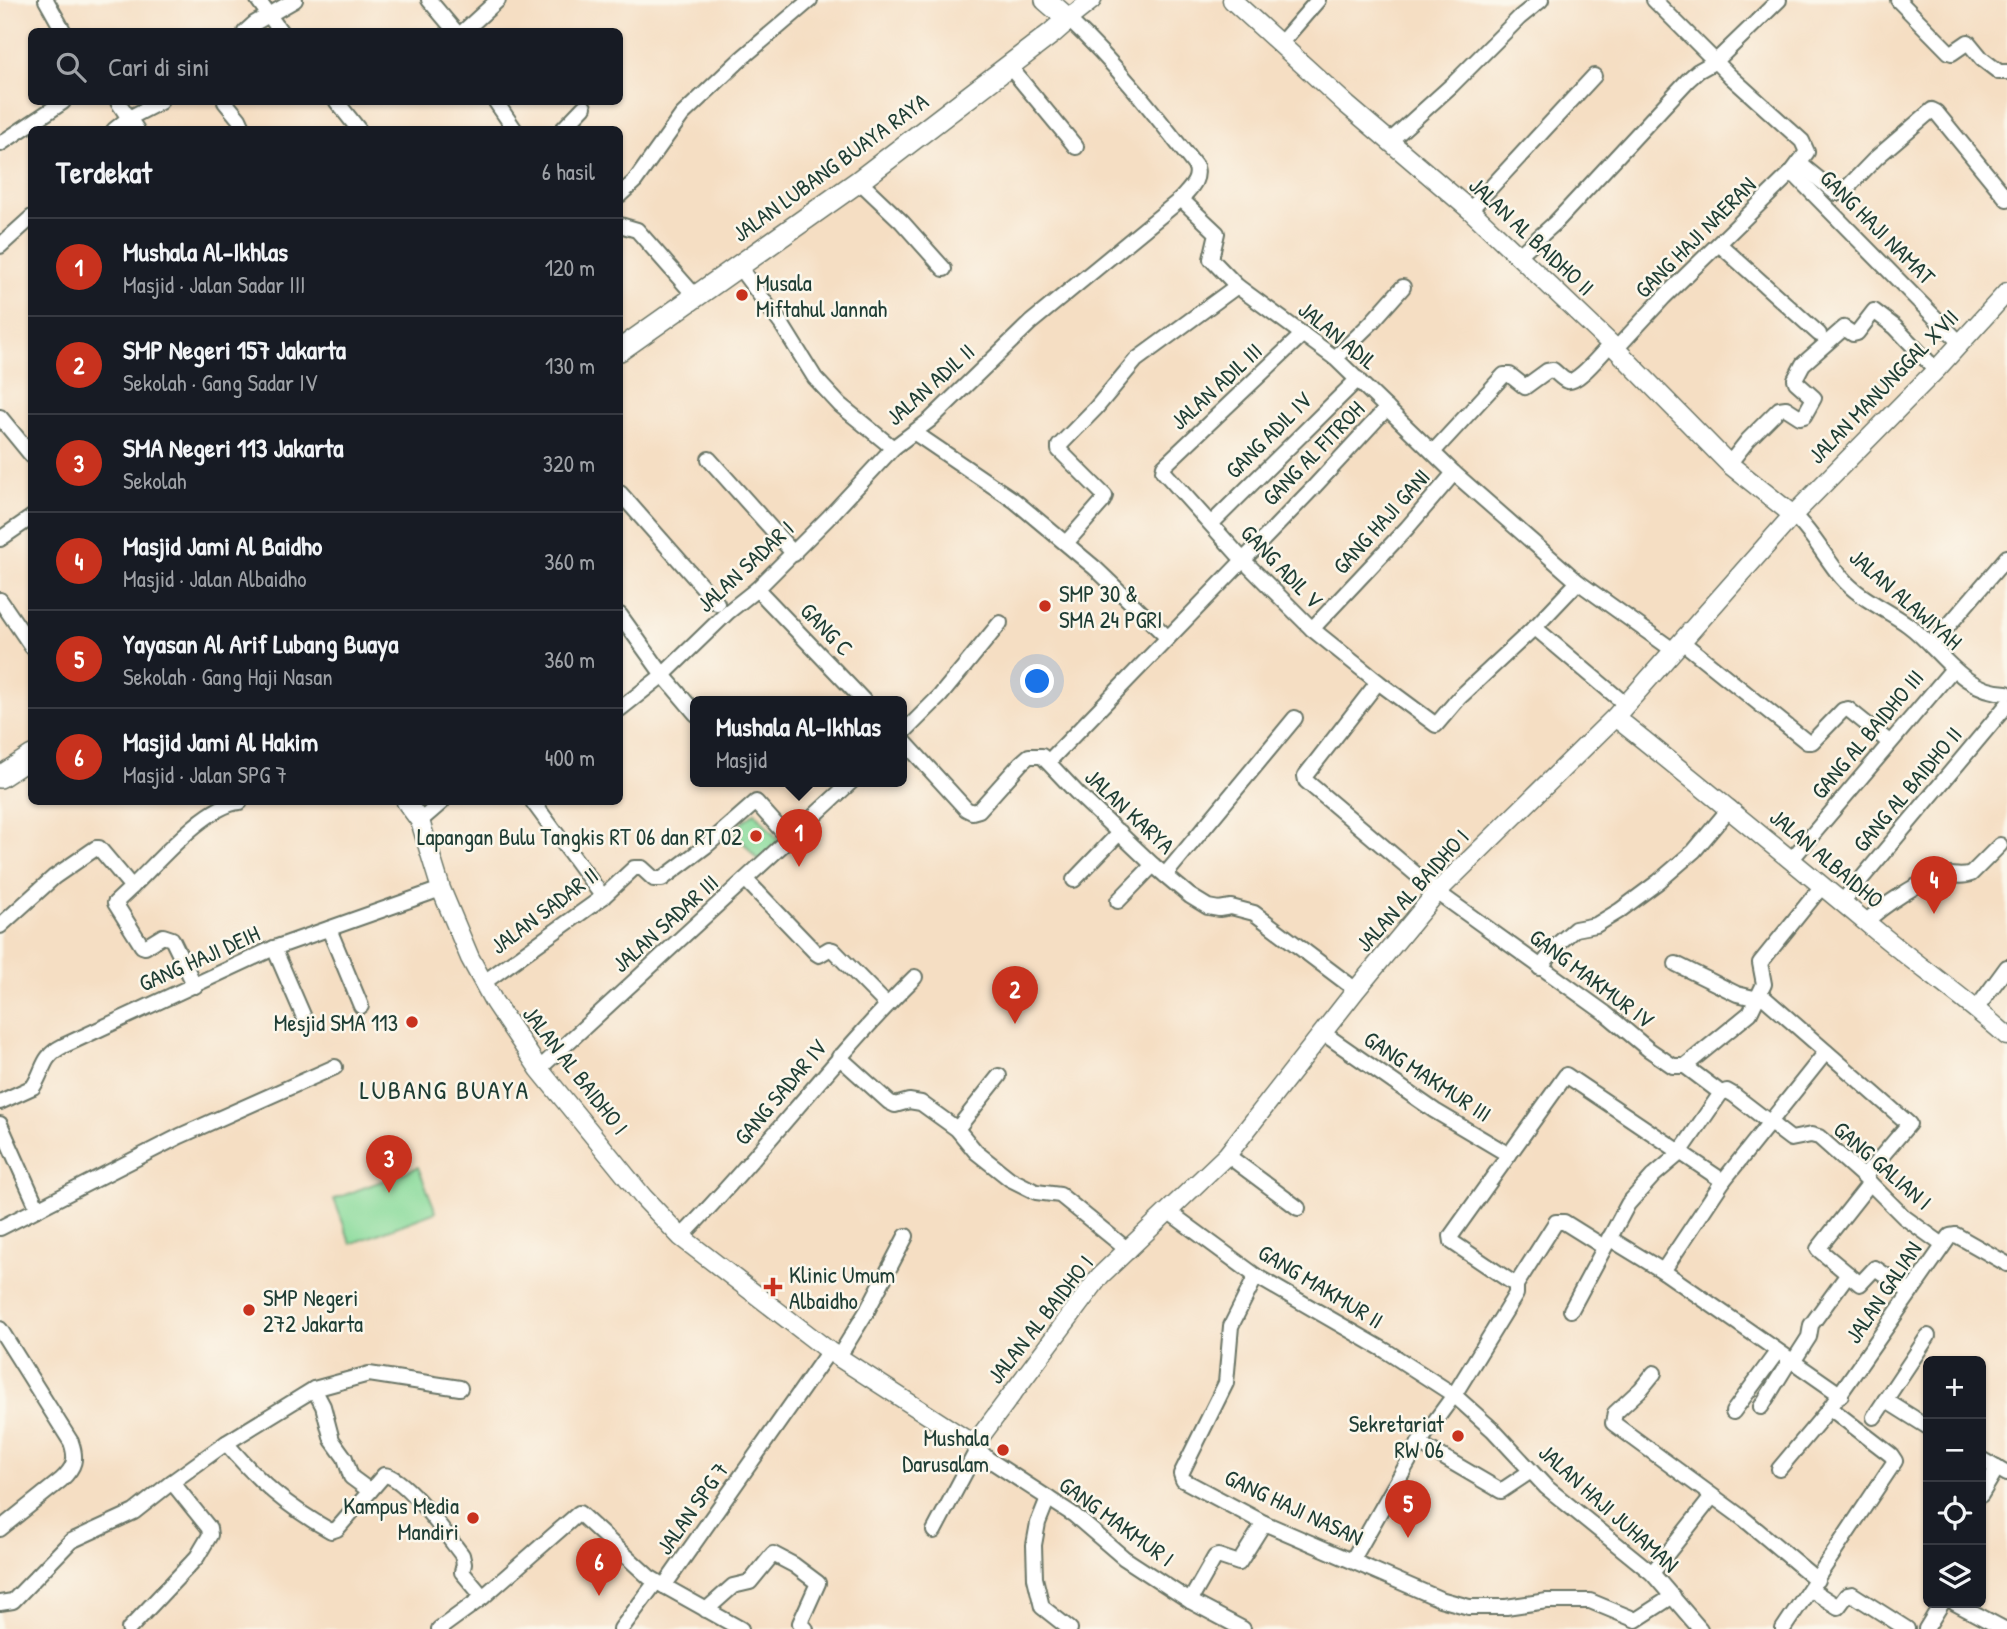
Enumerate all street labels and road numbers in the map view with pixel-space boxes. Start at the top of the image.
street label: JALAN LUBANG BUAYA RAYA [726,85,934,249]
street label: GANG HAJI NAMAT [1814,163,1943,292]
street label: JALAN AL BAIDHO II [1463,170,1601,302]
street label: GANG HAJI NAERAN [1628,170,1762,304]
street label: JALAN ADIL [1292,294,1384,376]
street label: JALAN MANUNGGAL XVII [1801,302,1965,470]
street label: JALAN ADIL II [879,336,981,432]
street label: JALAN ADIL III [1164,336,1268,436]
street label: GANG ADIL IV [1218,385,1318,485]
street label: GANG AL FITROH [1255,394,1371,512]
street label: GANG HAJI GANI [1325,462,1437,580]
street label: JALAN SADAR I [690,513,800,619]
street label: GANG ADIL V [1234,517,1330,615]
street label: JALAN ALAWIYAH [1843,541,1969,657]
street label: GANG C [794,595,860,663]
street label: GANG AL BAIDHO III [1805,664,1929,804]
street label: GANG AL BAIDHO II [1847,721,1967,857]
street label: JALAN KARYA [1078,761,1182,861]
street label: JALAN ALBAIDHO [1764,801,1890,915]
street label: JALAN AL BAIDHO I [1348,822,1476,958]
street label: JALAN SADAR II [484,859,604,961]
street label: JALAN SADAR III [605,867,725,979]
street label: GANG HAJI DEIH [134,918,264,998]
street label: GANG MAKMUR IV [1524,921,1661,1035]
street label: JALAN AL BAIDHO I [516,999,636,1141]
street label: GANG MAKMUR III [1358,1023,1498,1129]
street label: GANG SADAR IV [727,1033,833,1151]
street label: GANG GALIAN I [1827,1114,1939,1216]
street label: JALAN GALIAN [1838,1235,1928,1349]
street label: GANG MAKMUR II [1253,1236,1389,1336]
street label: JALAN AL BAIDHO I [980,1248,1100,1390]
street label: JALAN HAJI JUHAMAN [1532,1437,1686,1579]
street label: JALAN SPG 7 [649,1456,735,1560]
street label: GANG HAJI NASAN [1220,1461,1368,1553]
street label: GANG MAKMUR I [1053,1469,1181,1573]

